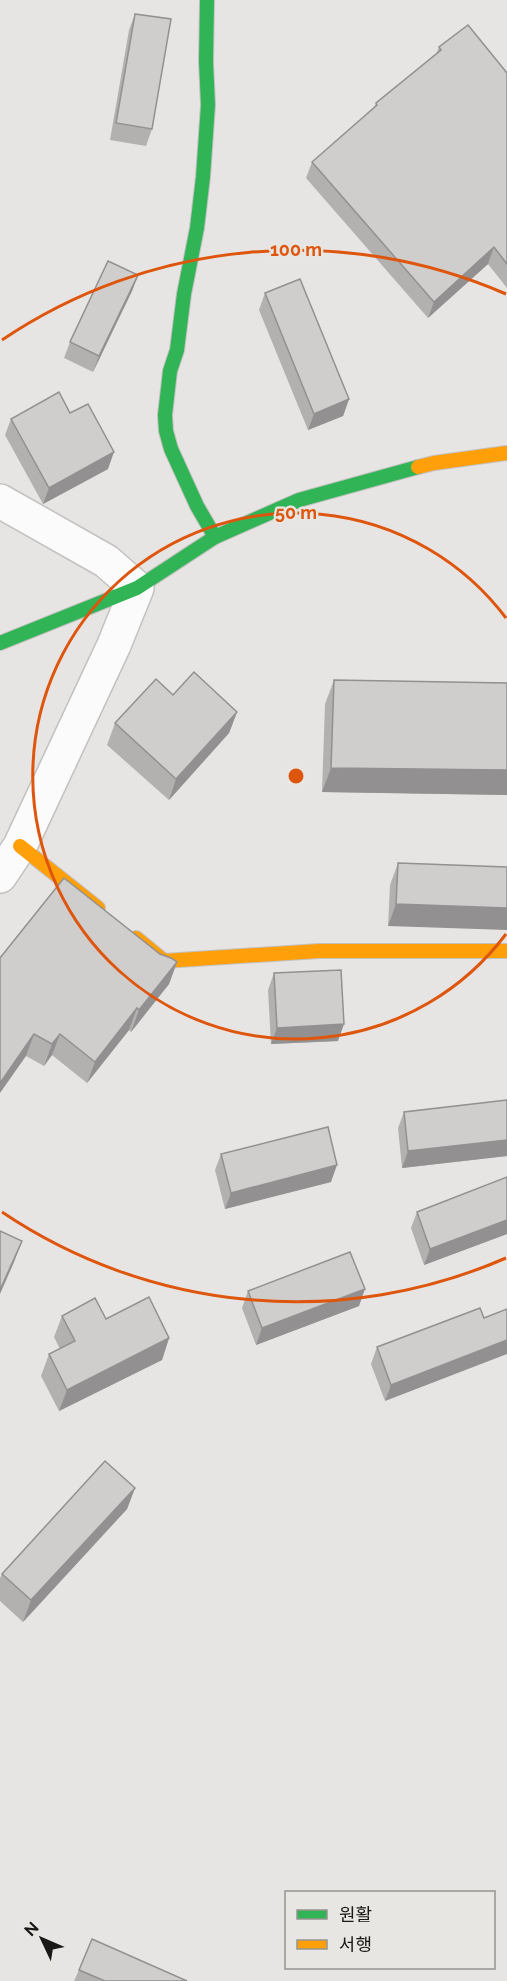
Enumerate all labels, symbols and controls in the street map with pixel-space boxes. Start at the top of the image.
text: 100 m [270,239,322,260]
text: 50 m [275,502,317,523]
centre of rings [286,766,306,786]
legend [285,1891,495,1969]
text: 원활 [339,1904,372,1925]
north arrow [12,1909,72,1969]
text: N [20,1918,43,1940]
text: 서행 [339,1934,372,1955]

